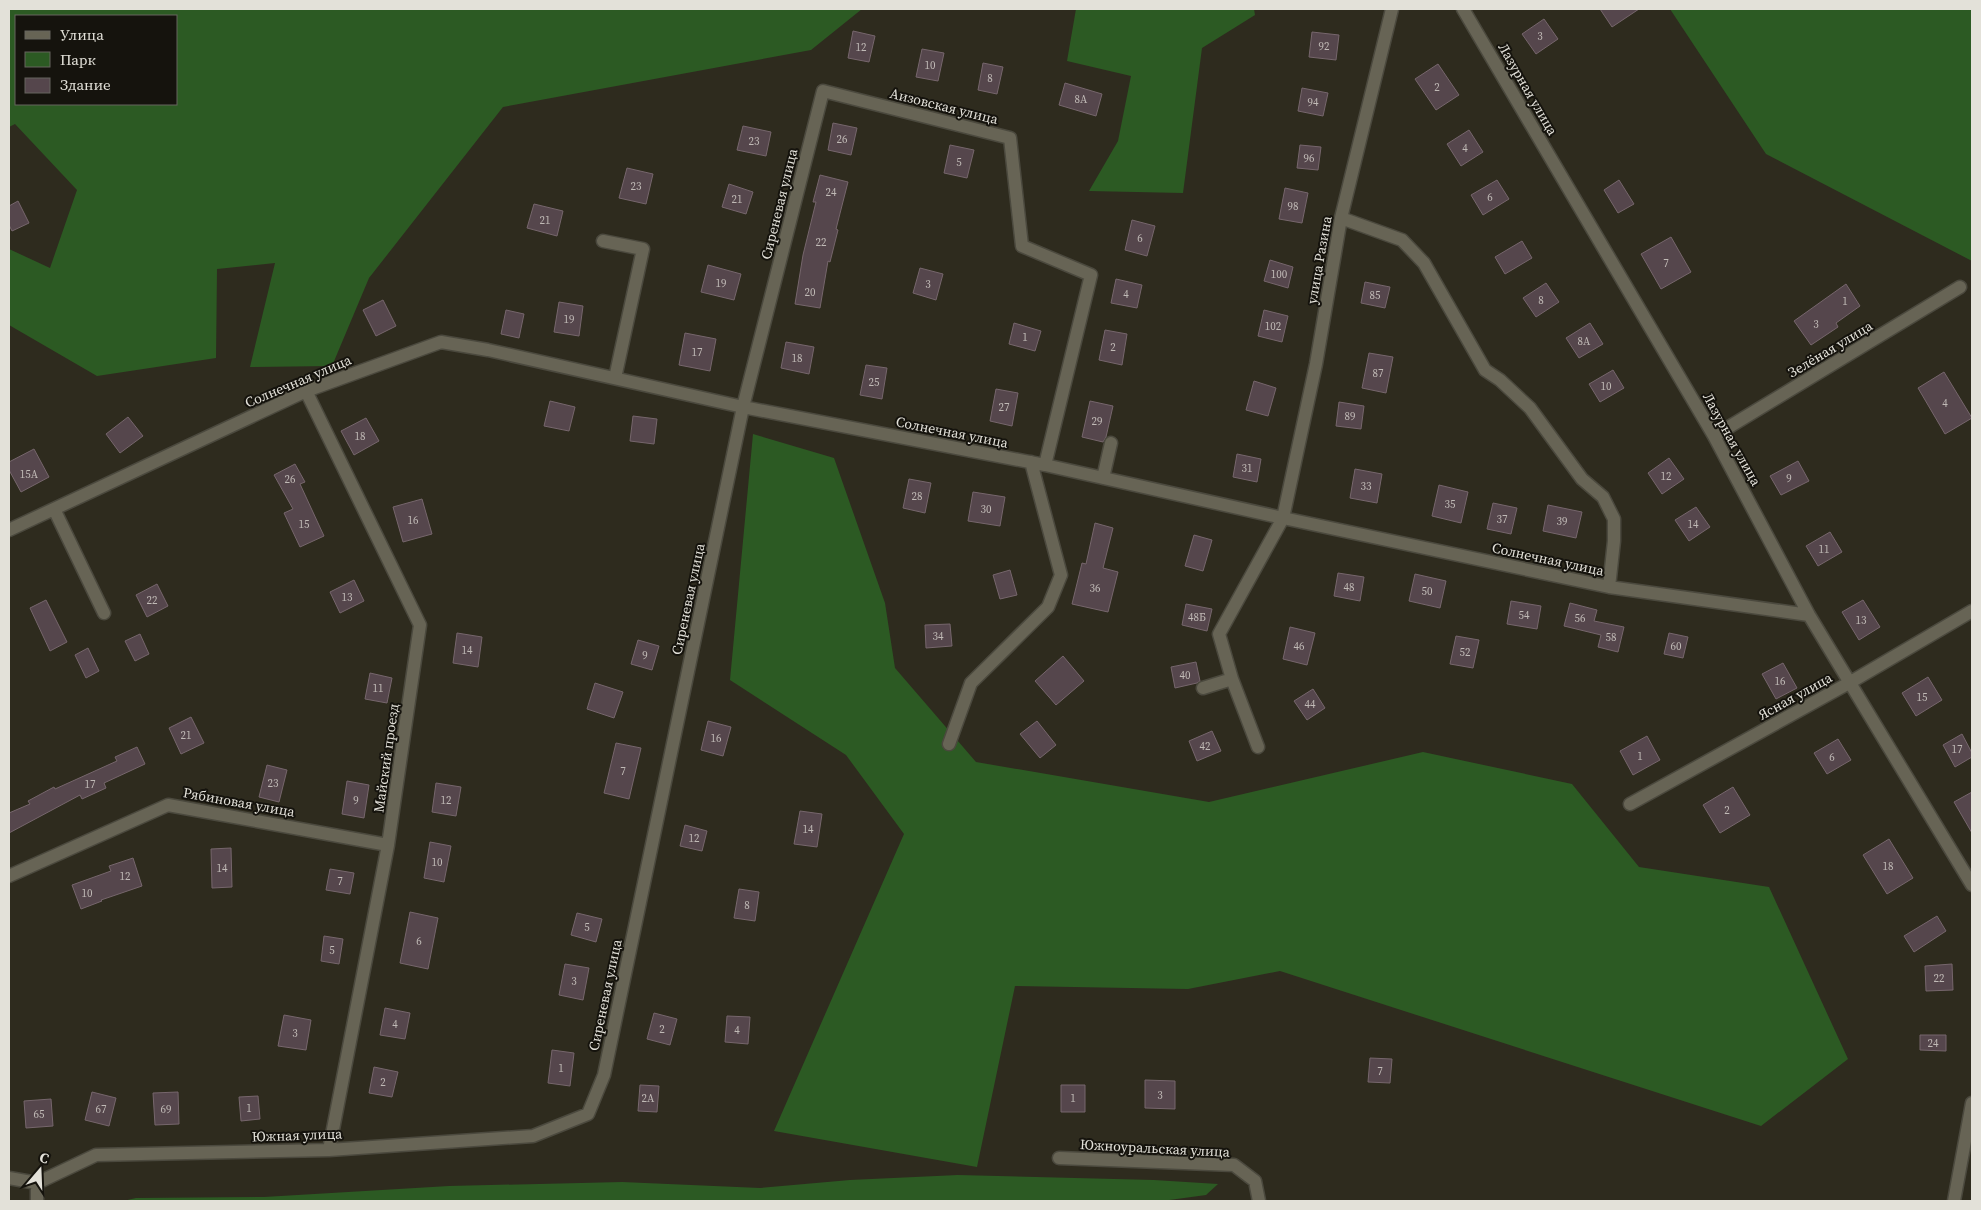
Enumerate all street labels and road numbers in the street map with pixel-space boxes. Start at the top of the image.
street label: Лазурная улица [1493,39,1563,140]
street label: Аизовская улица [888,83,1001,129]
street label: Сиреневая улица [756,146,803,261]
street label: улица Разина [1301,214,1337,306]
street label: Зелёная улица [1784,315,1877,382]
street label: Солнечная улица [242,349,355,412]
street label: Лазурная улица [1698,389,1766,490]
street label: Солнечная улица [894,411,1011,453]
street label: Солнечная улица [1490,537,1607,581]
street label: Сиреневая улица [666,541,710,657]
street label: Ясная улица [1754,667,1836,725]
street label: Майский проезд [368,702,404,814]
street label: Рябиновая улица [182,782,297,822]
street label: Сиреневая улица [583,937,627,1053]
street label: Южная улица [251,1123,344,1147]
street label: Южноуральская улица [1080,1134,1231,1162]

